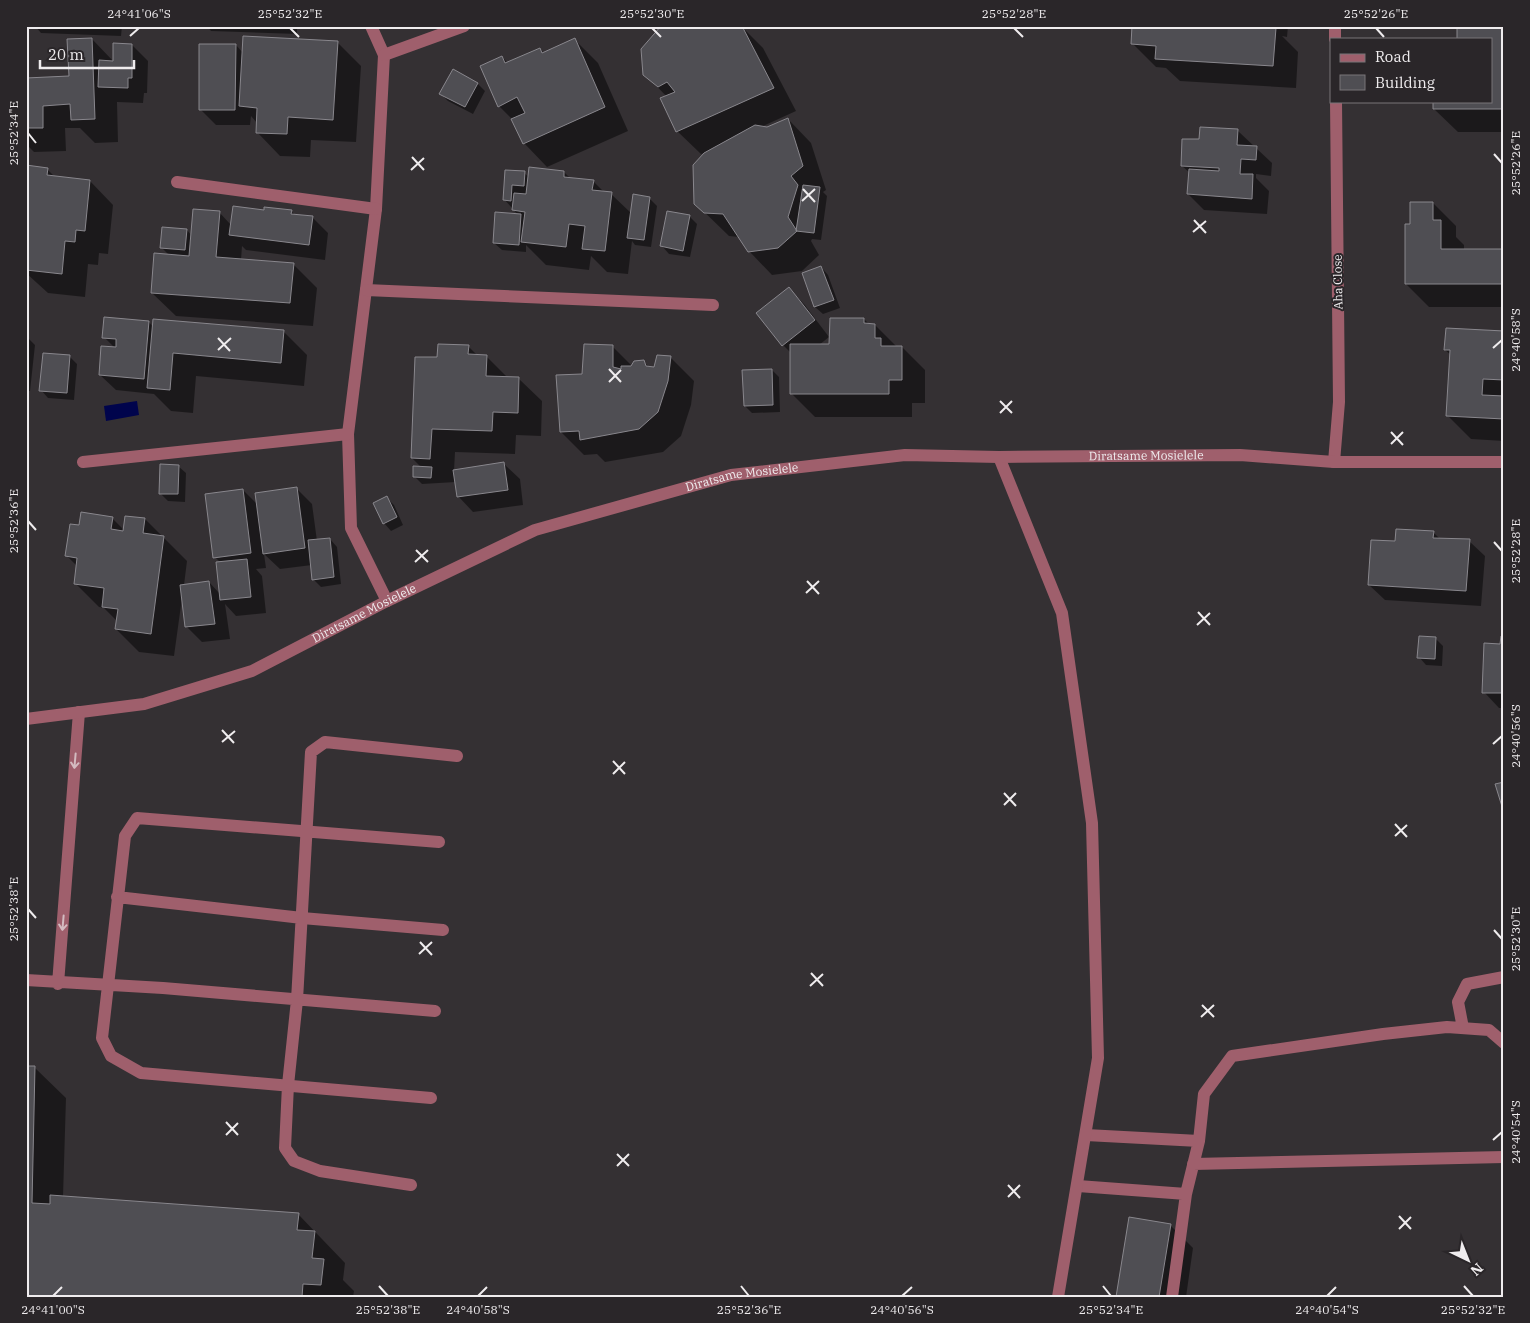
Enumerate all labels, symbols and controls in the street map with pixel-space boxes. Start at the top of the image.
text: 24°41'06"S [107,6,171,21]
text: 25°52'32"E [258,6,322,21]
text: 25°52'30"E [620,6,684,21]
text: 25°52'28"E [982,6,1046,21]
text: 25°52'26"E [1344,6,1408,21]
scale bar [40,38,134,70]
legend [1330,38,1492,102]
text: 20 m [48,45,84,64]
text: Road [1375,47,1411,66]
text: Building [1375,73,1435,92]
text: 25°52'34"E [6,101,21,165]
text: 25°52'26"E [1508,131,1523,195]
street label: Aha Close [1330,254,1345,310]
text: 24°40'58"S [1508,308,1523,372]
street label: Diratsame Mosielele [1089,447,1204,463]
street label: Diratsame Mosielele [684,459,799,494]
text: 25°52'36"E [6,489,21,553]
text: 25°52'28"E [1508,519,1523,583]
street label: Diratsame Mosielele [309,580,418,646]
text: 24°40'56"S [1508,704,1523,768]
one-way arrow [71,752,80,768]
text: 25°52'38"E [6,877,21,941]
text: 25°52'30"E [1508,907,1523,971]
one-way arrow [58,914,67,930]
text: 24°40'54"S [1508,1100,1523,1164]
north arrow [1442,1236,1492,1286]
text: N [1467,1259,1487,1280]
text: 24°41'00"S [21,1302,85,1317]
text: 25°52'38"E [356,1302,420,1317]
text: 24°40'58"S [446,1302,510,1317]
text: 25°52'36"E [717,1302,781,1317]
text: 24°40'56"S [870,1302,934,1317]
text: 25°52'34"E [1079,1302,1143,1317]
text: 24°40'54"S [1295,1302,1359,1317]
text: 25°52'32"E [1441,1302,1505,1317]

